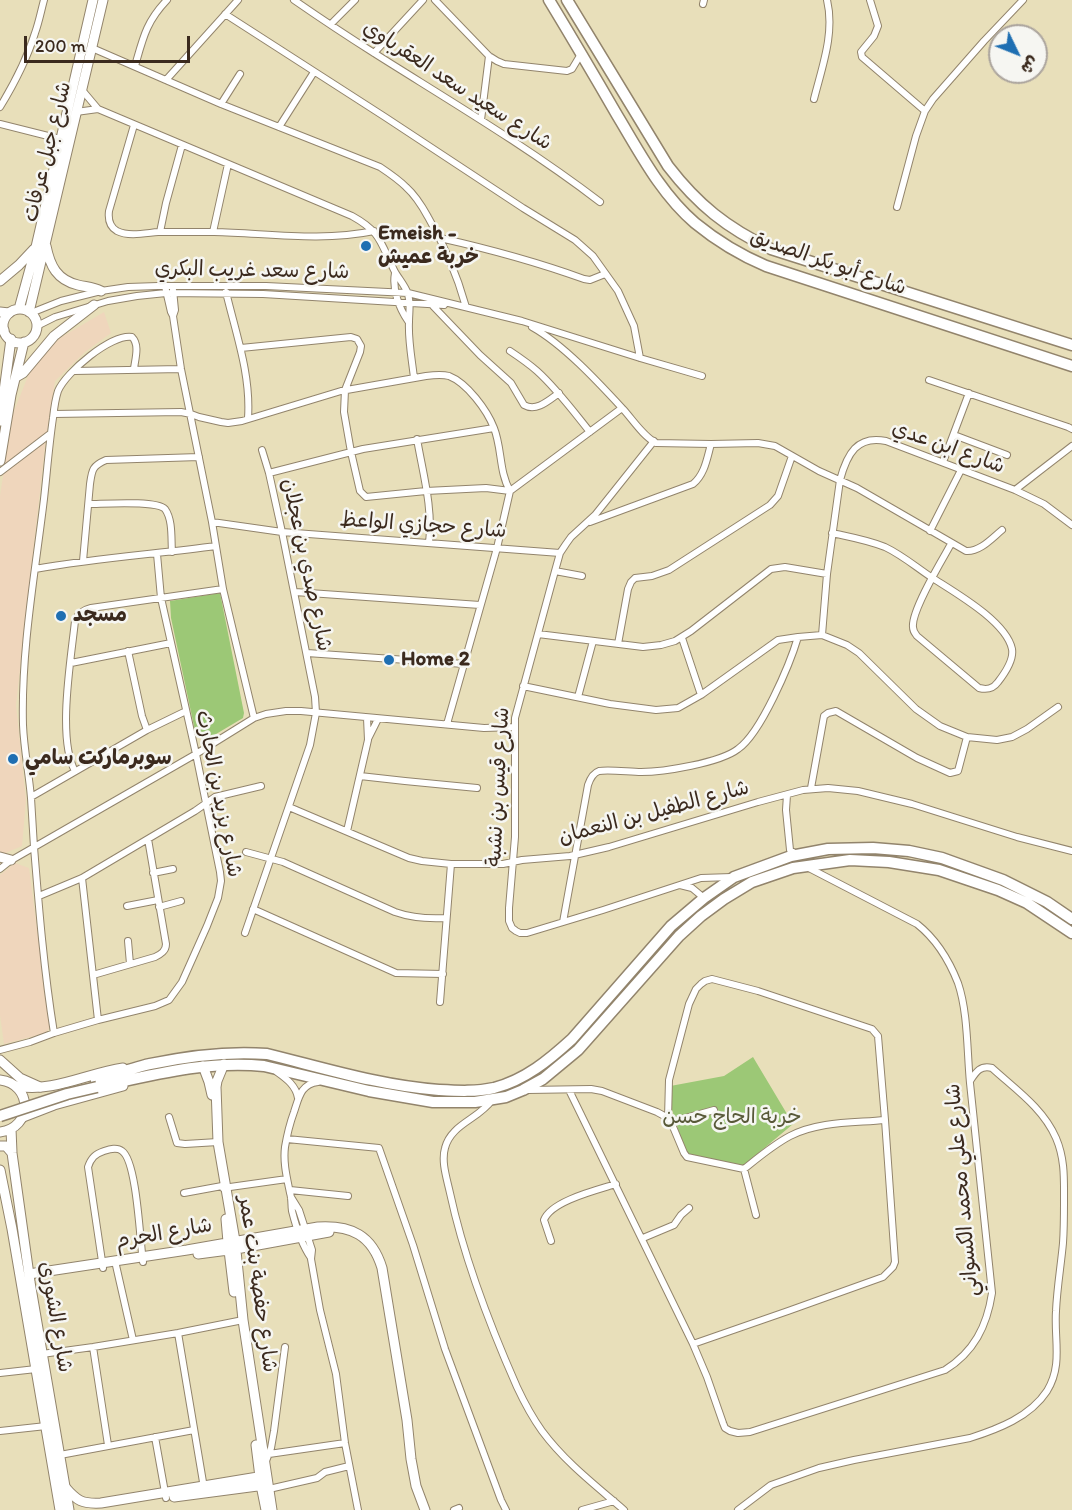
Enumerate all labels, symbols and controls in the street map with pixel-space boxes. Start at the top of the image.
street label: شارع سعيد سعد العقرباوي [358,15,556,157]
scale bar [27,24,194,62]
north arrow [988,24,1048,84]
text: 200 m [35,35,86,57]
text: ش [1017,52,1043,78]
street label: شارع جبل عرفات [18,79,78,225]
place label: Emeish - خربة عميش [378,221,479,271]
street label: شارع أبو بكر الصديق [746,224,910,302]
marker: Emeish - خربة عميش [359,239,373,253]
street label: شارع سعد غريب البكري [154,257,350,285]
street label: شارع ابن عدي [888,416,1008,480]
street label: شارع صدي بن عجلان [275,476,337,654]
street label: شارع حجازي الواعظ [339,508,507,544]
place label: مسجد [73,603,127,629]
marker: مسجد [54,609,68,623]
place label: Home 2 [401,647,470,673]
marker: Home 2 [382,653,396,667]
street label: شارع قيس بن نشبة [482,707,516,867]
street label: شارع يزيد بن الحارث [189,708,247,880]
place label: سوبرماركت سامي [25,746,172,772]
marker: سوبرماركت سامي [6,752,20,766]
street label: شارع الطفيل بن النعمان [556,775,752,851]
street label: شارع علي محمد الكسواني [941,1082,985,1298]
park label: خربة الحاج حسن [662,1105,802,1131]
street label: شارع حفصة بنت عمر [232,1194,282,1374]
street label: شارع الحرم [114,1213,214,1255]
street label: شارع الشورى [33,1260,77,1374]

